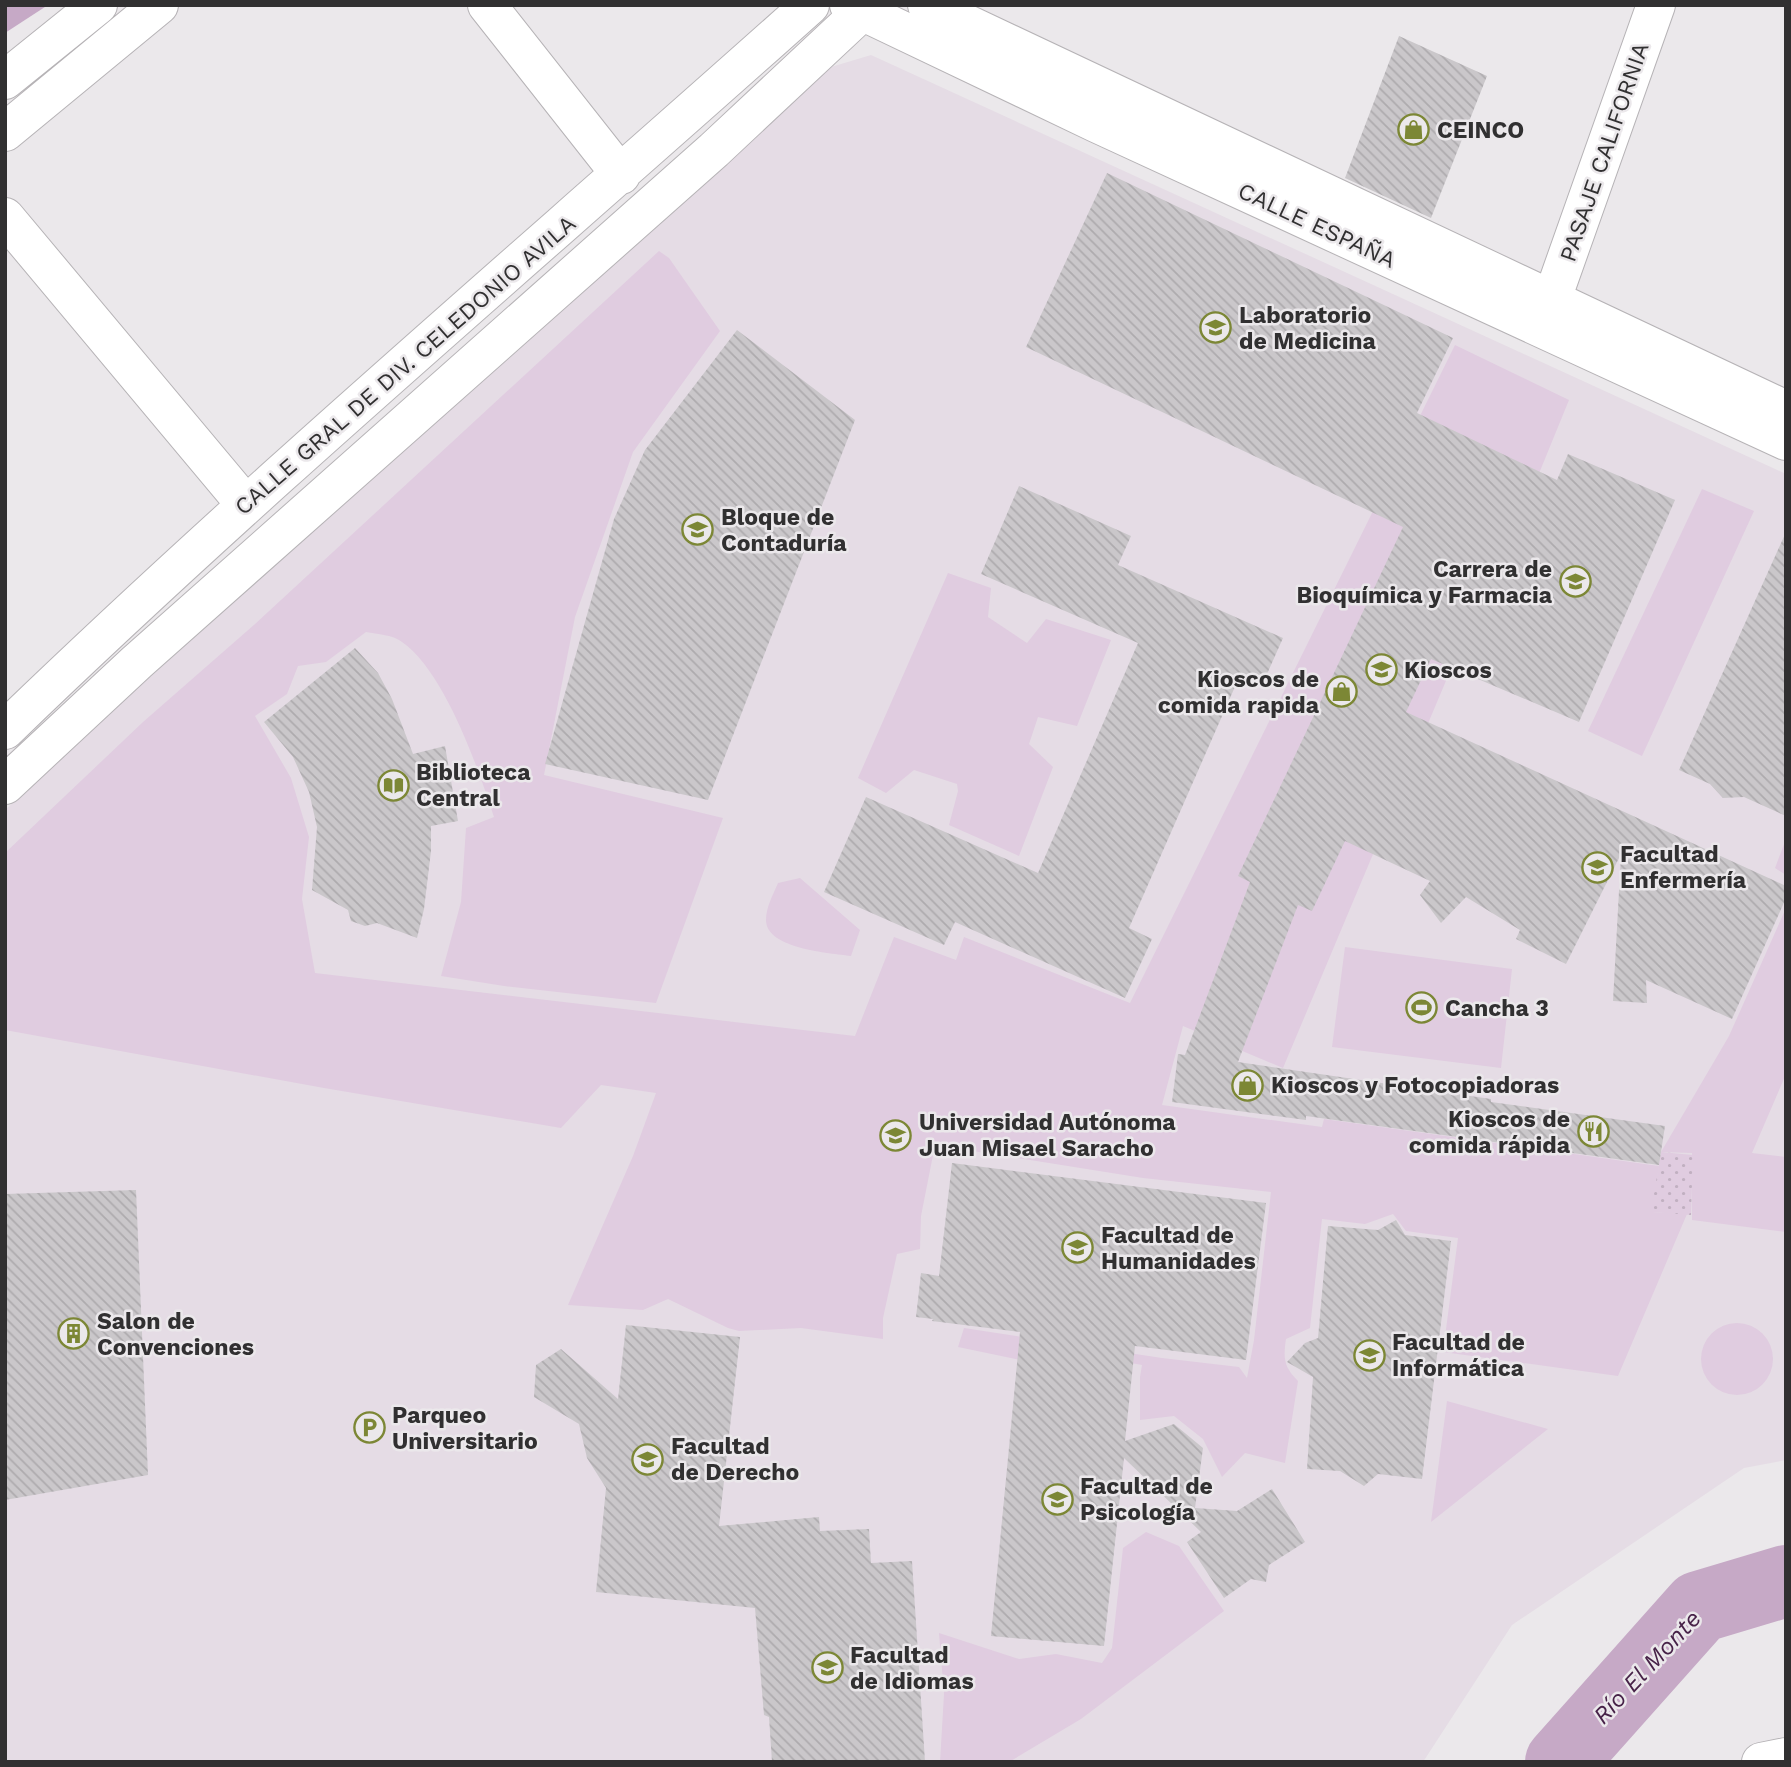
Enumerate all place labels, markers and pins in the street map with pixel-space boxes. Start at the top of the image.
shop icon: CEINCO [1397,113,1431,147]
place label: CEINCO [1437,117,1524,144]
place label: Laboratorio de Medicina [1239,302,1377,355]
school or university icon: Laboratorio de Medicina [1199,311,1233,345]
place label: Bloque de Contaduría [721,504,847,557]
school or university icon: Bloque de Contaduría [681,513,715,547]
place label: Carrera de Bioquímica y Farmacia [1296,556,1553,609]
school or university icon: Carrera de Bioquímica y Farmacia [1558,565,1592,599]
school or university icon: Kioscos [1364,653,1398,687]
place label: Kioscos [1404,657,1492,684]
place label: Kioscos de comida rapida [1158,666,1320,719]
shop icon: Kioscos de comida rapida [1325,675,1359,709]
place label: Biblioteca Central [416,759,531,812]
library icon: Biblioteca Central [376,768,410,802]
place label: Facultad Enfermería [1620,841,1747,894]
school or university icon: Facultad Enfermería [1580,850,1614,884]
sports icon: Cancha 3 [1405,991,1439,1025]
place label: Cancha 3 [1445,995,1549,1022]
shop icon: Kioscos y Fotocopiadoras [1231,1068,1265,1102]
place label: Kioscos y Fotocopiadoras [1271,1072,1559,1099]
place label: Kioscos de comida rápida [1409,1106,1571,1159]
place label: Universidad Autónoma Juan Misael Saracho [919,1109,1176,1162]
restaurant icon: Kioscos de comida rápida [1576,1115,1610,1149]
school or university icon: Universidad Autónoma Juan Misael Saracho [879,1118,913,1152]
place label: Facultad de Humanidades [1101,1222,1256,1275]
school or university icon: Facultad de Humanidades [1061,1231,1095,1265]
place label: Salon de Convenciones [97,1308,254,1361]
building icon: Salon de Convenciones [57,1317,91,1351]
place label: Facultad de Informática [1392,1329,1525,1382]
school or university icon: Facultad de Informática [1352,1338,1386,1372]
place label: Parqueo Universitario [392,1402,538,1455]
parking icon: Parqueo Universitario [352,1411,386,1445]
place label: Facultad de Derecho [671,1433,799,1486]
school or university icon: Facultad de Derecho [631,1442,665,1476]
place label: Facultad de Psicología [1080,1473,1213,1526]
school or university icon: Facultad de Psicología [1040,1482,1074,1516]
place label: Facultad de Idiomas [850,1642,974,1695]
school or university icon: Facultad de Idiomas [810,1651,844,1685]

